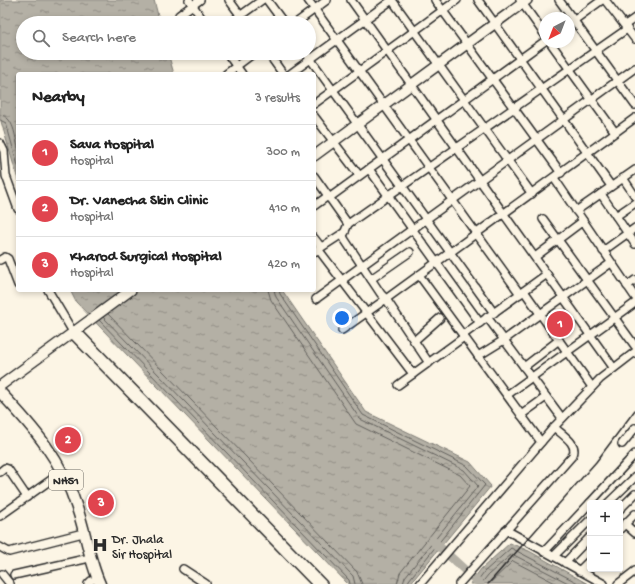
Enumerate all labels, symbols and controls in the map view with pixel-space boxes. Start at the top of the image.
north arrow [539,12,575,48]
search box [16,16,316,60]
icon: search [30,27,52,49]
text: Search here [62,29,136,47]
text: Nearby [32,88,85,108]
text: 3 results [255,91,300,106]
text: Sava Hospital [70,136,154,154]
text: 1 [42,145,48,160]
text: 300 m [266,145,300,160]
text: Hospital [70,154,114,169]
text: Dr. Vanecha Skin Clinic [70,192,208,210]
text: 2 [42,201,48,216]
text: 410 m [269,201,300,216]
text: Hospital [70,210,114,225]
text: Kharod Surgical Hospital [70,248,222,266]
text: 3 [42,257,48,272]
text: 420 m [268,257,300,272]
text: Hospital [70,266,114,281]
your location [332,308,352,328]
pin: 1 [547,309,573,339]
pin: 2 [55,425,81,455]
road number: NH51 [49,470,83,490]
pin: 3 [88,488,114,518]
map controls [587,500,623,572]
button: + [587,500,623,536]
place label: Dr. Jhala Sir Hospital [111,533,172,563]
hospital icon: Dr. Jhala Sir Hospital [91,536,109,554]
button: − [587,536,623,572]

